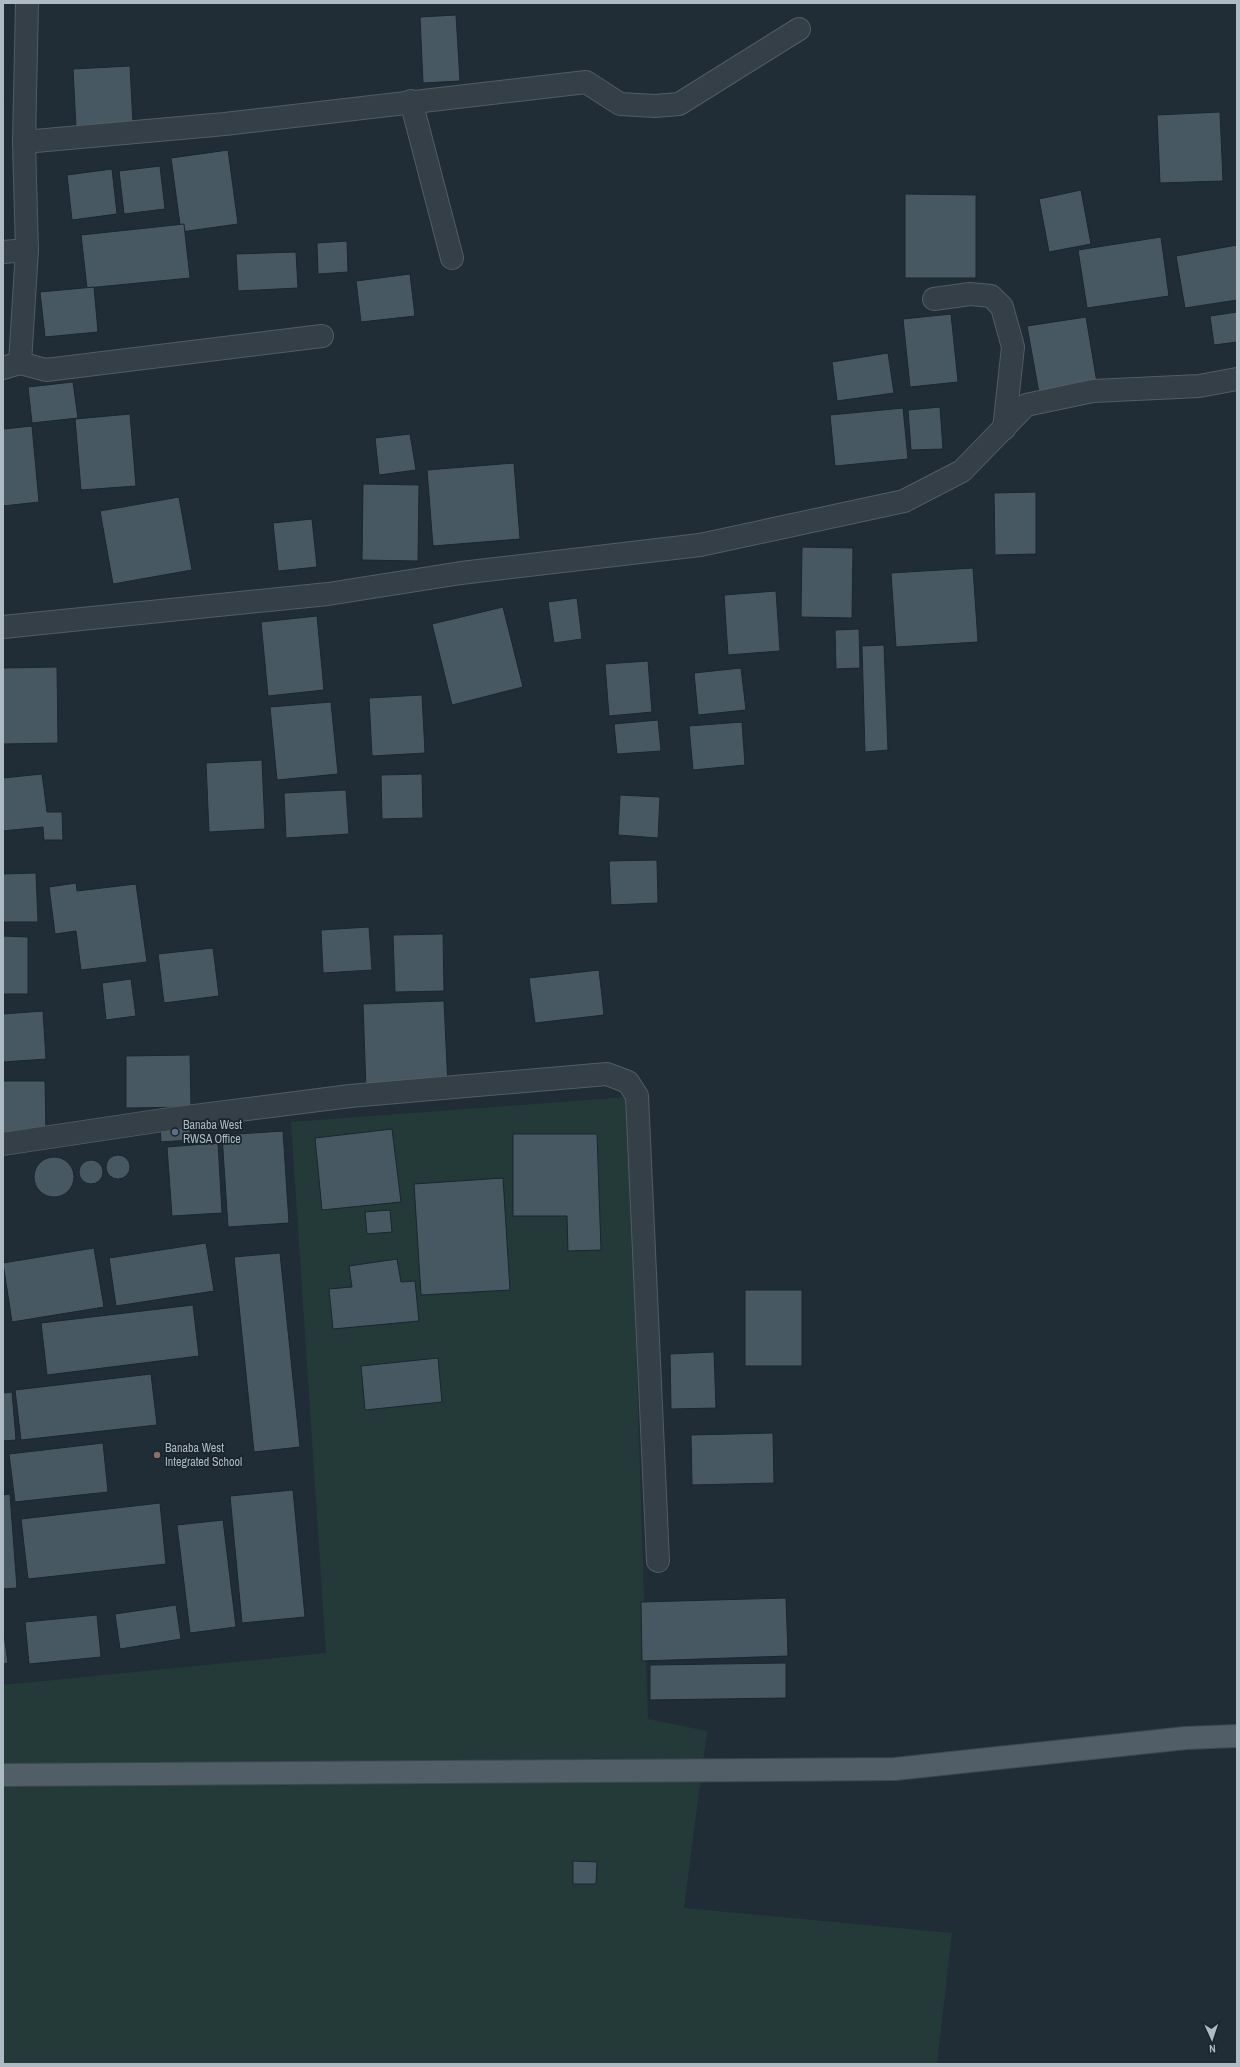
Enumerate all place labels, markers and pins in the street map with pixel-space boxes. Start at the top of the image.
place label: Banaba West RWSA Office [183,1117,242,1147]
marker: Banaba West RWSA Office [170,1127,180,1137]
place label: Banaba West Integrated School [165,1440,242,1470]
marker: Banaba West Integrated School [152,1450,162,1460]

